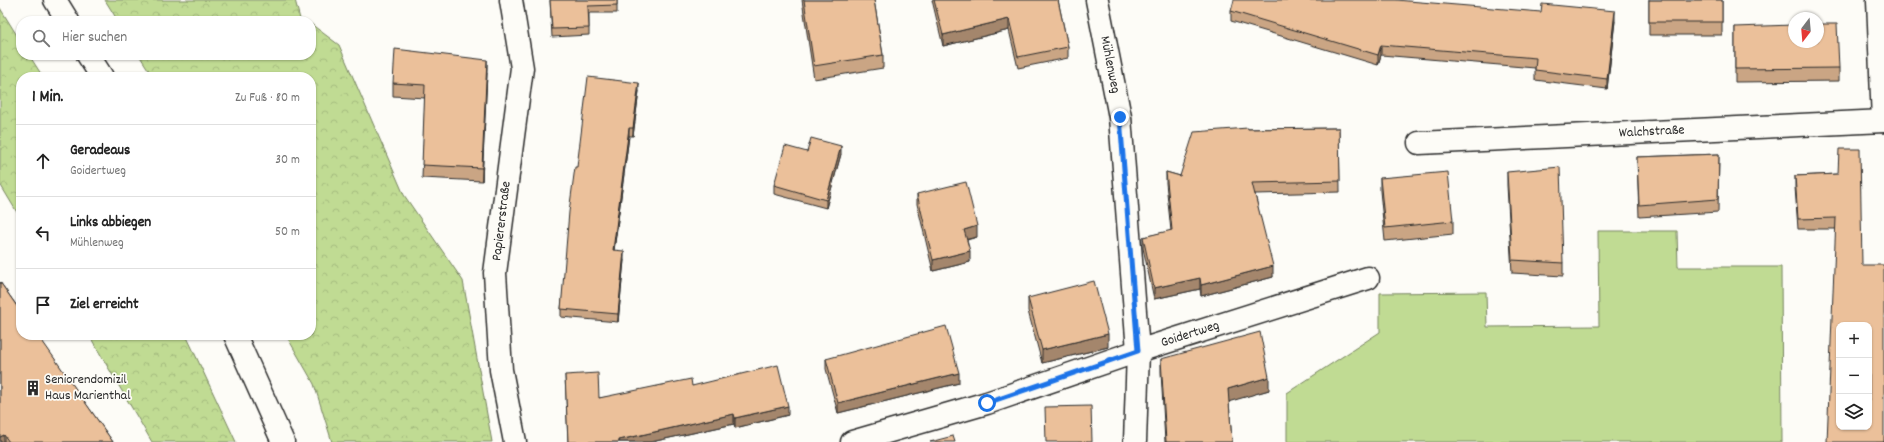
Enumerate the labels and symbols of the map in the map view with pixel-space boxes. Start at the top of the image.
north arrow [1788,12,1824,48]
street label: Mühlenweg [1094,34,1125,95]
route end [1111,108,1129,126]
street label: Walchstraße [1618,120,1685,144]
street label: Papiererstraße [487,180,517,262]
street label: Goidertweg [1158,316,1222,353]
place label: Seniorendomizil Haus Marienthal [45,370,131,406]
building icon: Seniorendomizil Haus Marienthal [24,379,42,397]
route start [978,394,996,412]

